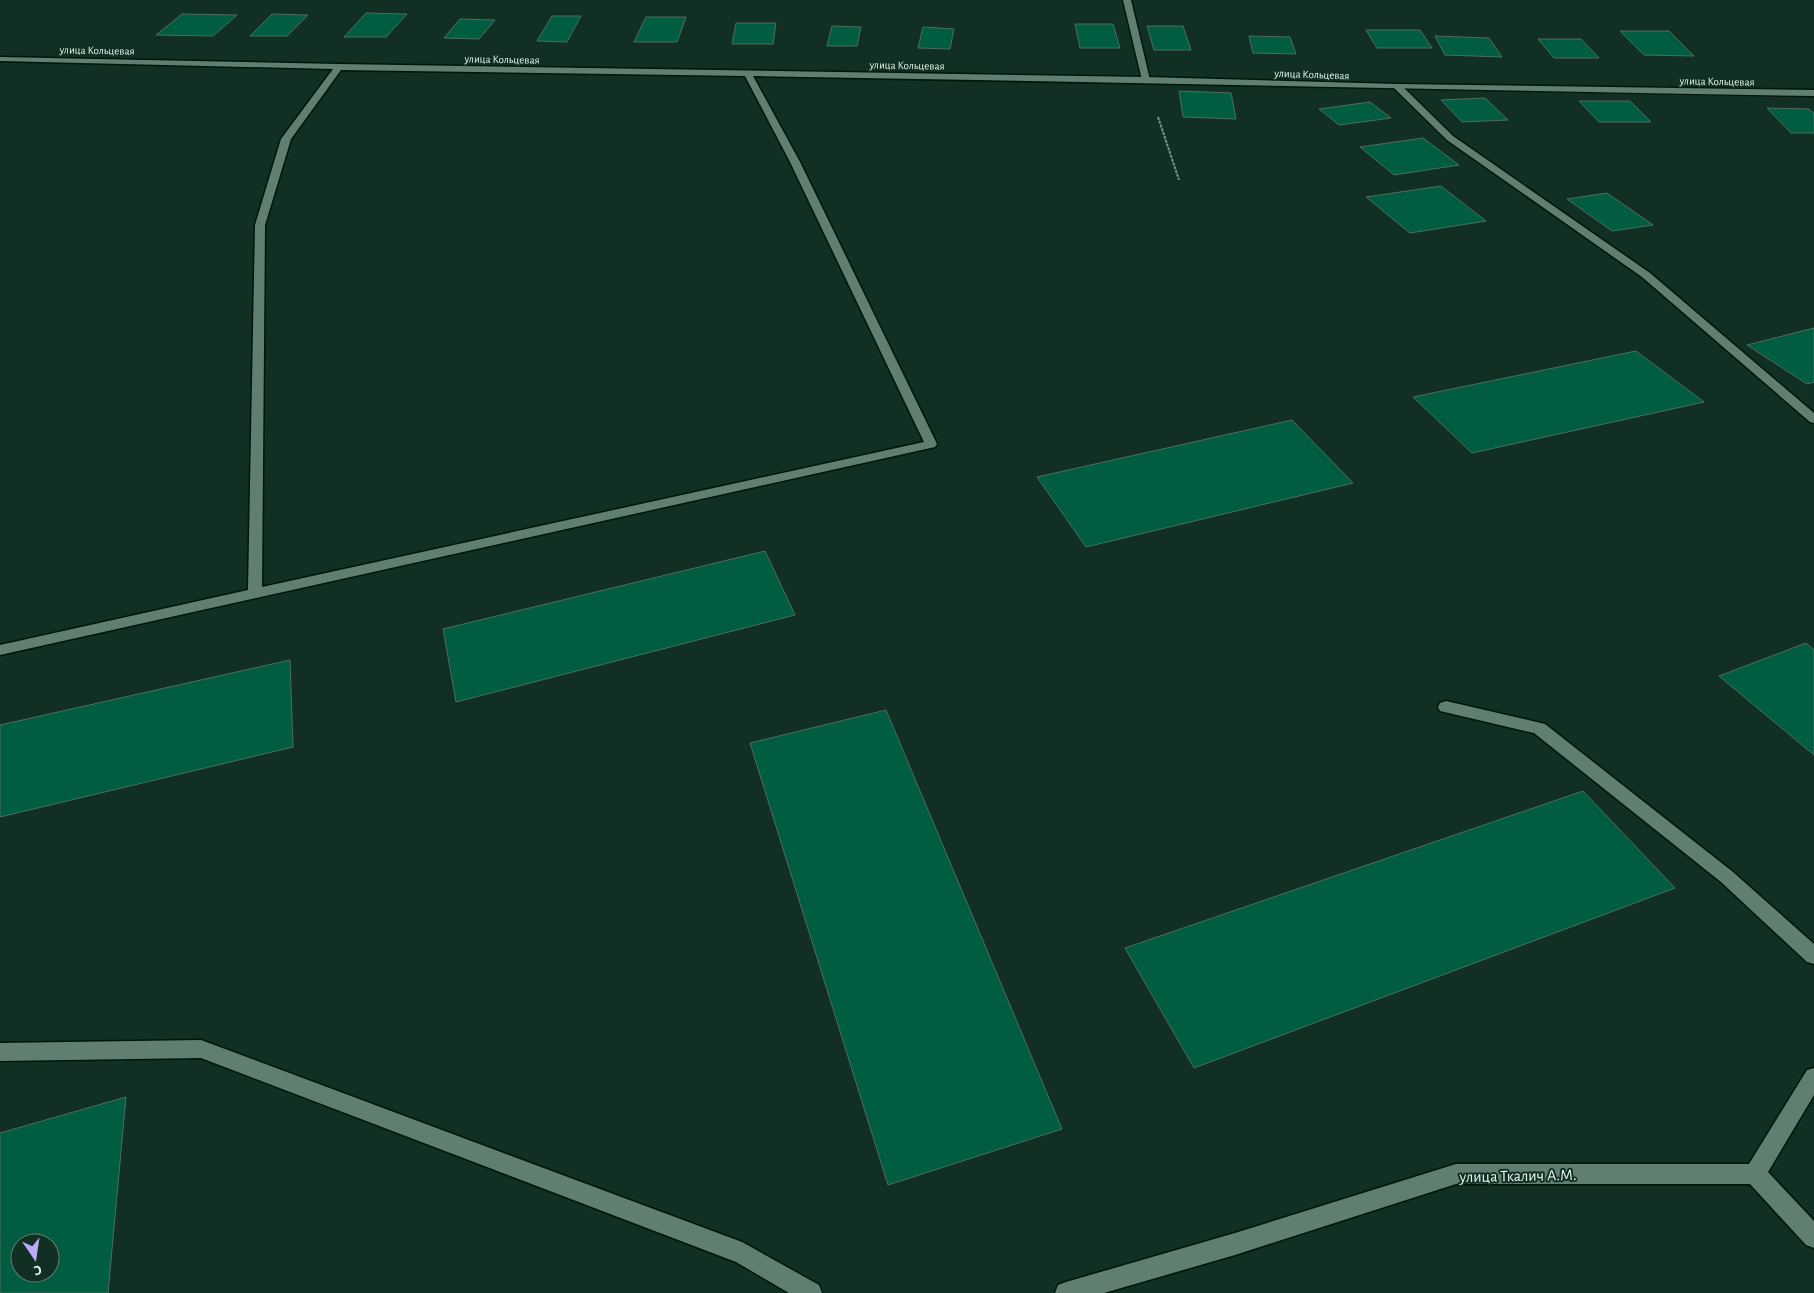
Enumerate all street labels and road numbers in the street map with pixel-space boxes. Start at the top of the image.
street label: улица Кольцевая [58,44,135,57]
street label: улица Кольцевая [463,53,540,66]
street label: улица Кольцевая [868,59,945,72]
street label: улица Кольцевая [1273,68,1350,81]
street label: улица Кольцевая [1678,75,1755,88]
street label: улица Ткалич А.М. [1458,1167,1577,1186]

